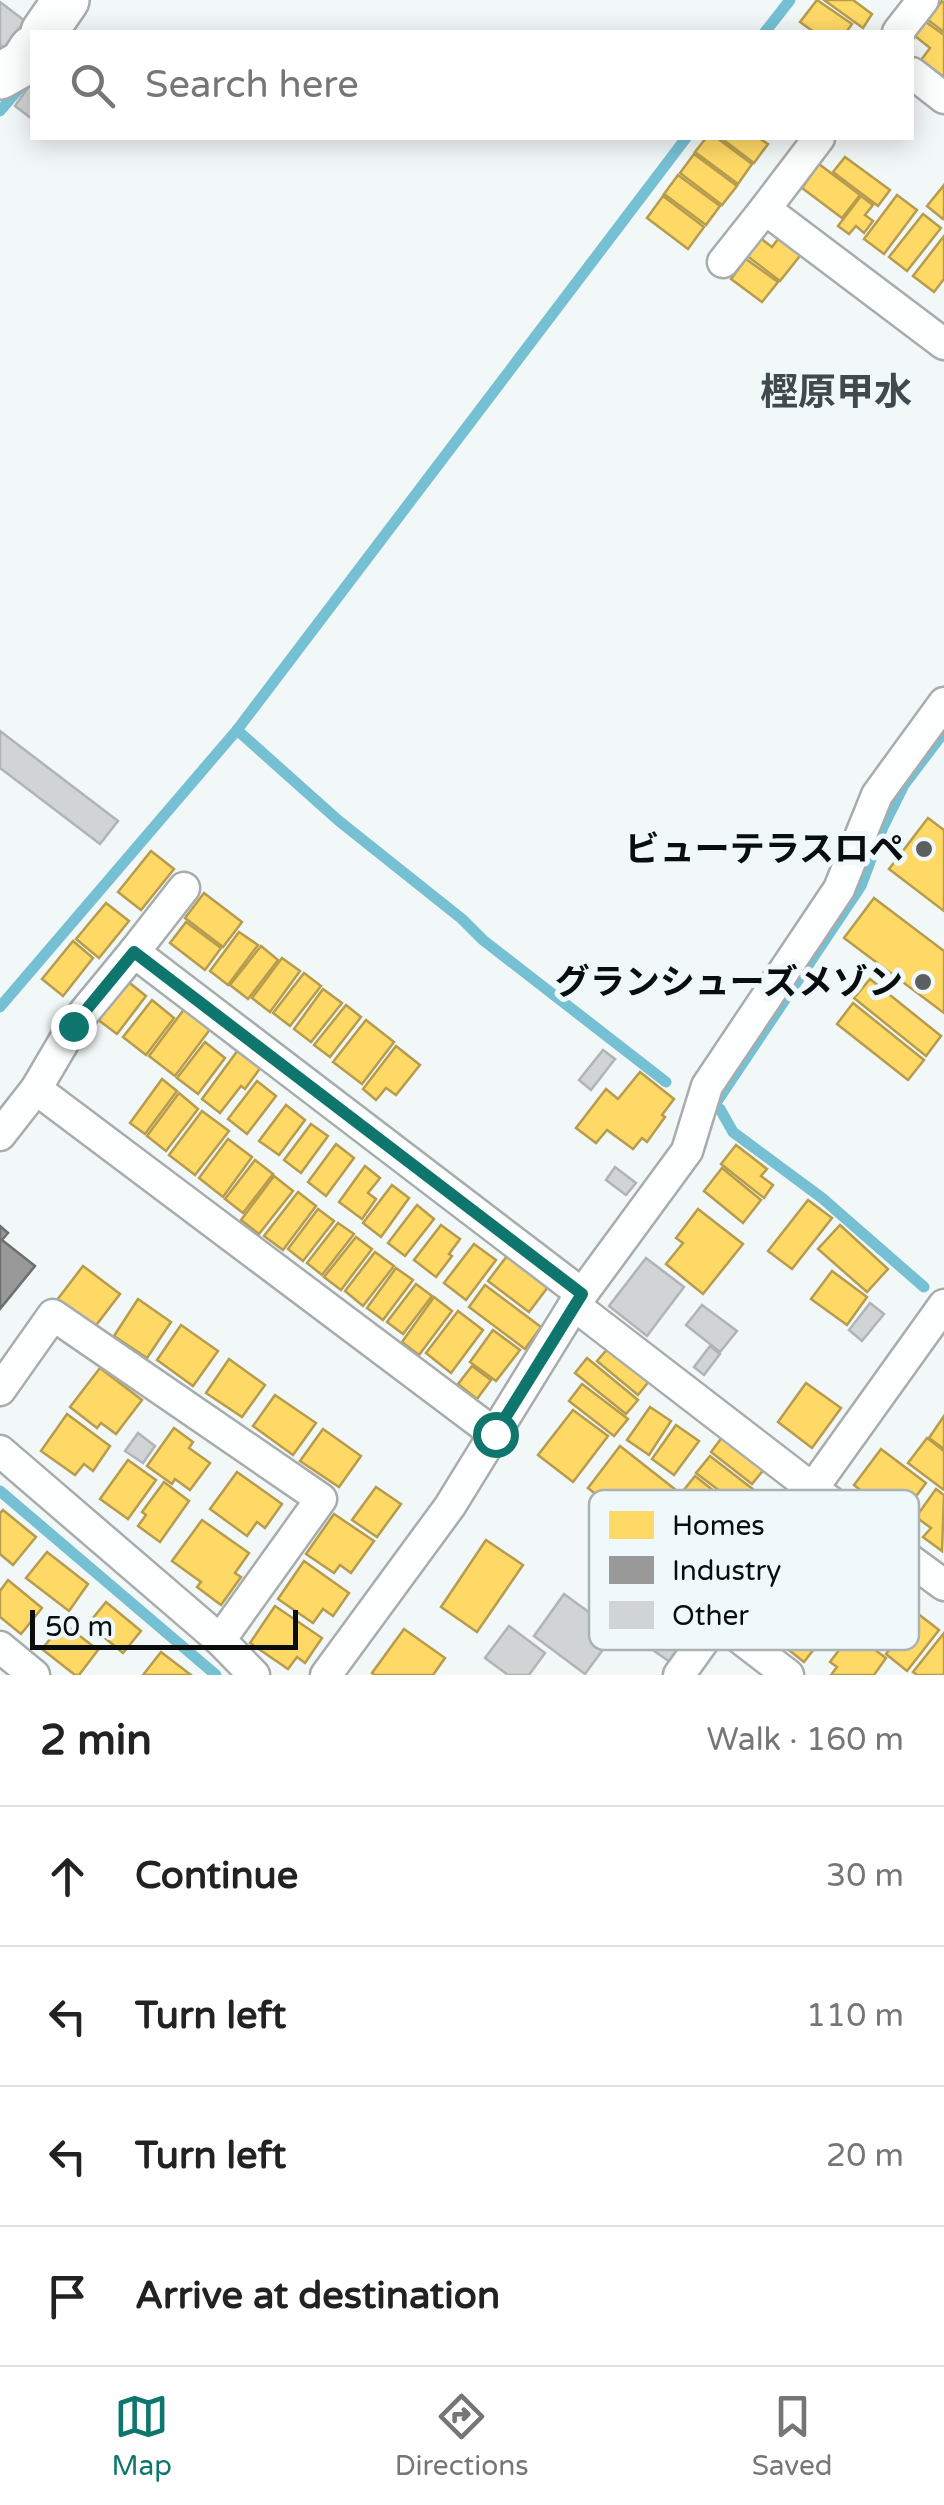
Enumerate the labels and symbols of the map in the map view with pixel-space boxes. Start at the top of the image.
district label: 樫原甲水 [760,370,912,416]
place label: ビューテラスロペ [625,829,904,871]
marker: ビューテラスロペ [913,838,935,860]
place label: グランシューズメゾン [555,962,903,1004]
marker: グランシューズメゾン [912,971,934,993]
route end [51,1004,97,1050]
route start [473,1412,519,1458]
legend [589,1490,919,1650]
text: Homes [672,1509,765,1543]
text: Industry [672,1554,781,1588]
text: Other [672,1599,749,1633]
scale bar [30,1605,298,1650]

